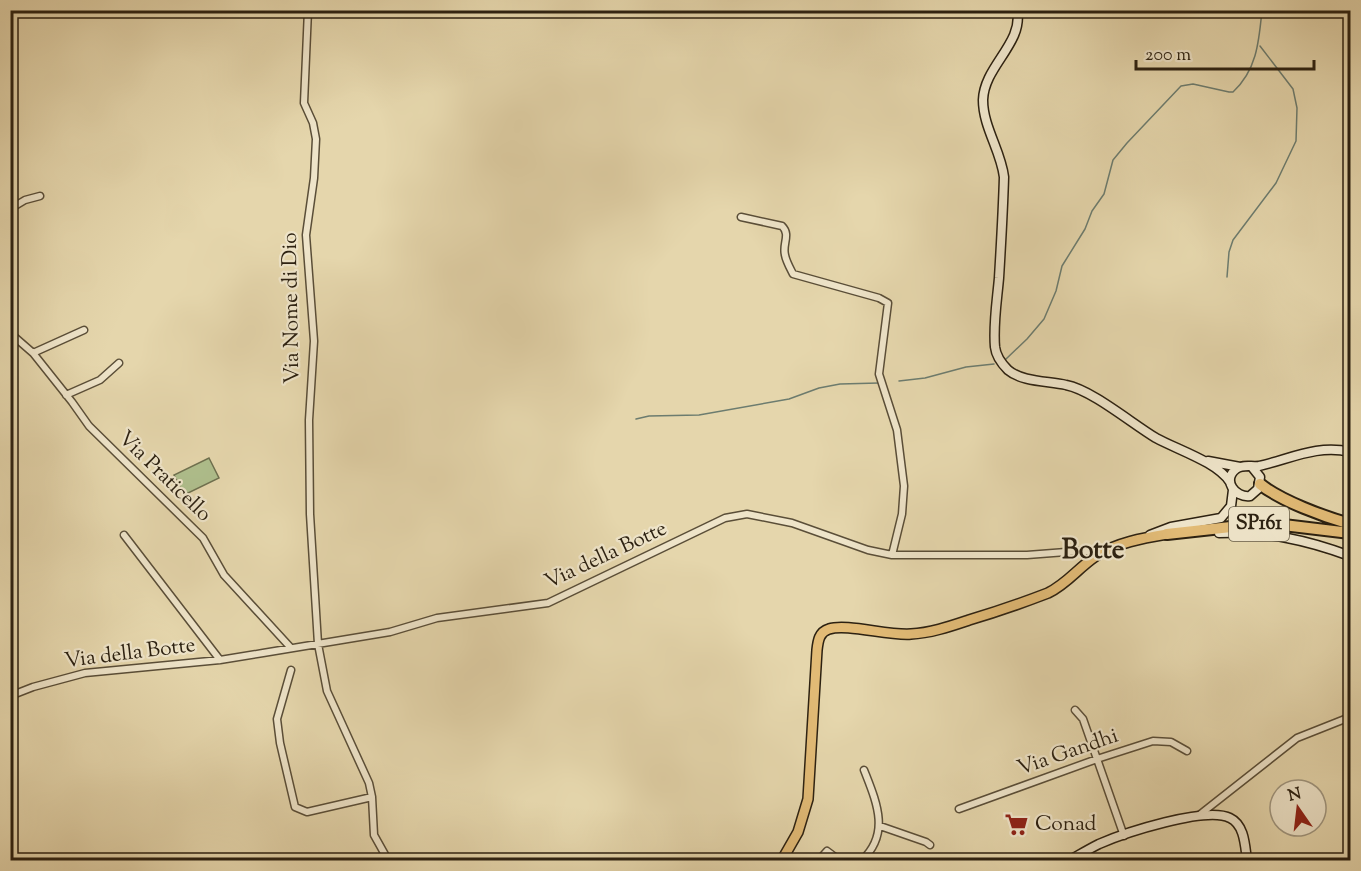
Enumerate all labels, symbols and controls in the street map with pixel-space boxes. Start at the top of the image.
scale bar [1136,33,1314,71]
text: 200 m [1145,43,1191,69]
street label: Via Nome di Dio [276,232,308,384]
street label: Via Praticello [110,425,218,529]
road number: SP161 [1229,507,1289,541]
street label: Via della Botte [540,515,672,597]
district label: Botte [1062,532,1124,571]
street label: Via della Botte [63,631,197,677]
street label: Via Gandhi [1013,722,1123,784]
north arrow [1268,778,1328,838]
text: N [1286,783,1304,809]
place label: Conad [1035,810,1097,840]
supermarket icon: Conad [1004,812,1030,838]

